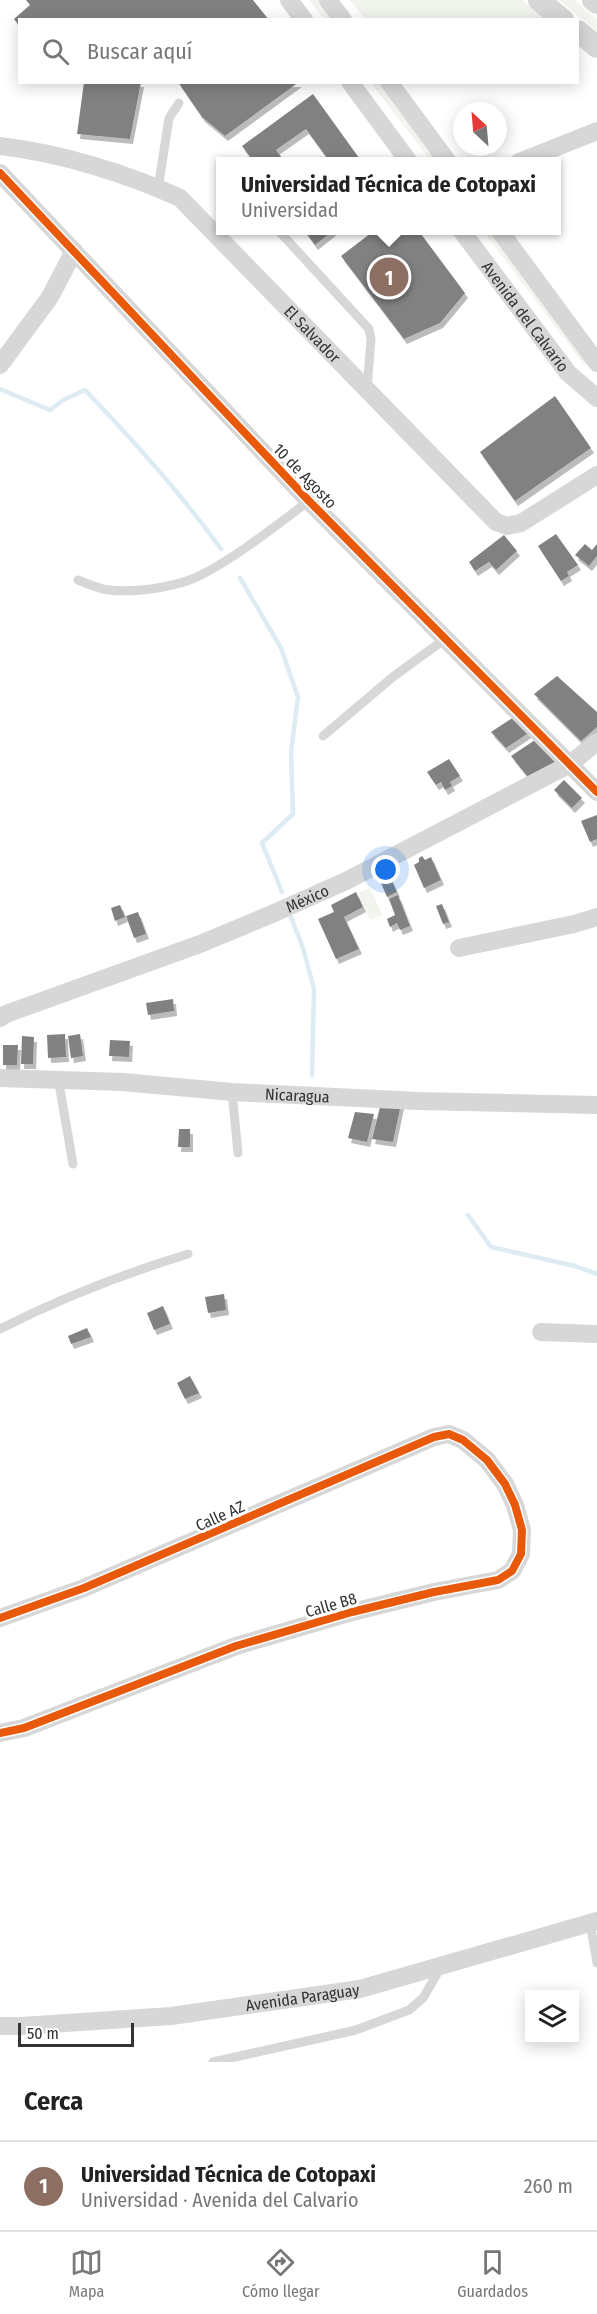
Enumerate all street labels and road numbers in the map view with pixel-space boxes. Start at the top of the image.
street label: Avenida del Calvario [478,257,573,375]
street label: El Salvador [281,301,345,367]
street label: 10 de Agosto [269,440,341,512]
street label: México [283,880,332,916]
street label: Nicaragua [265,1084,330,1106]
street label: Calle AZ [193,1497,247,1535]
street label: Calle B8 [303,1589,359,1621]
street label: Avenida Paraguay [244,1980,361,2015]

